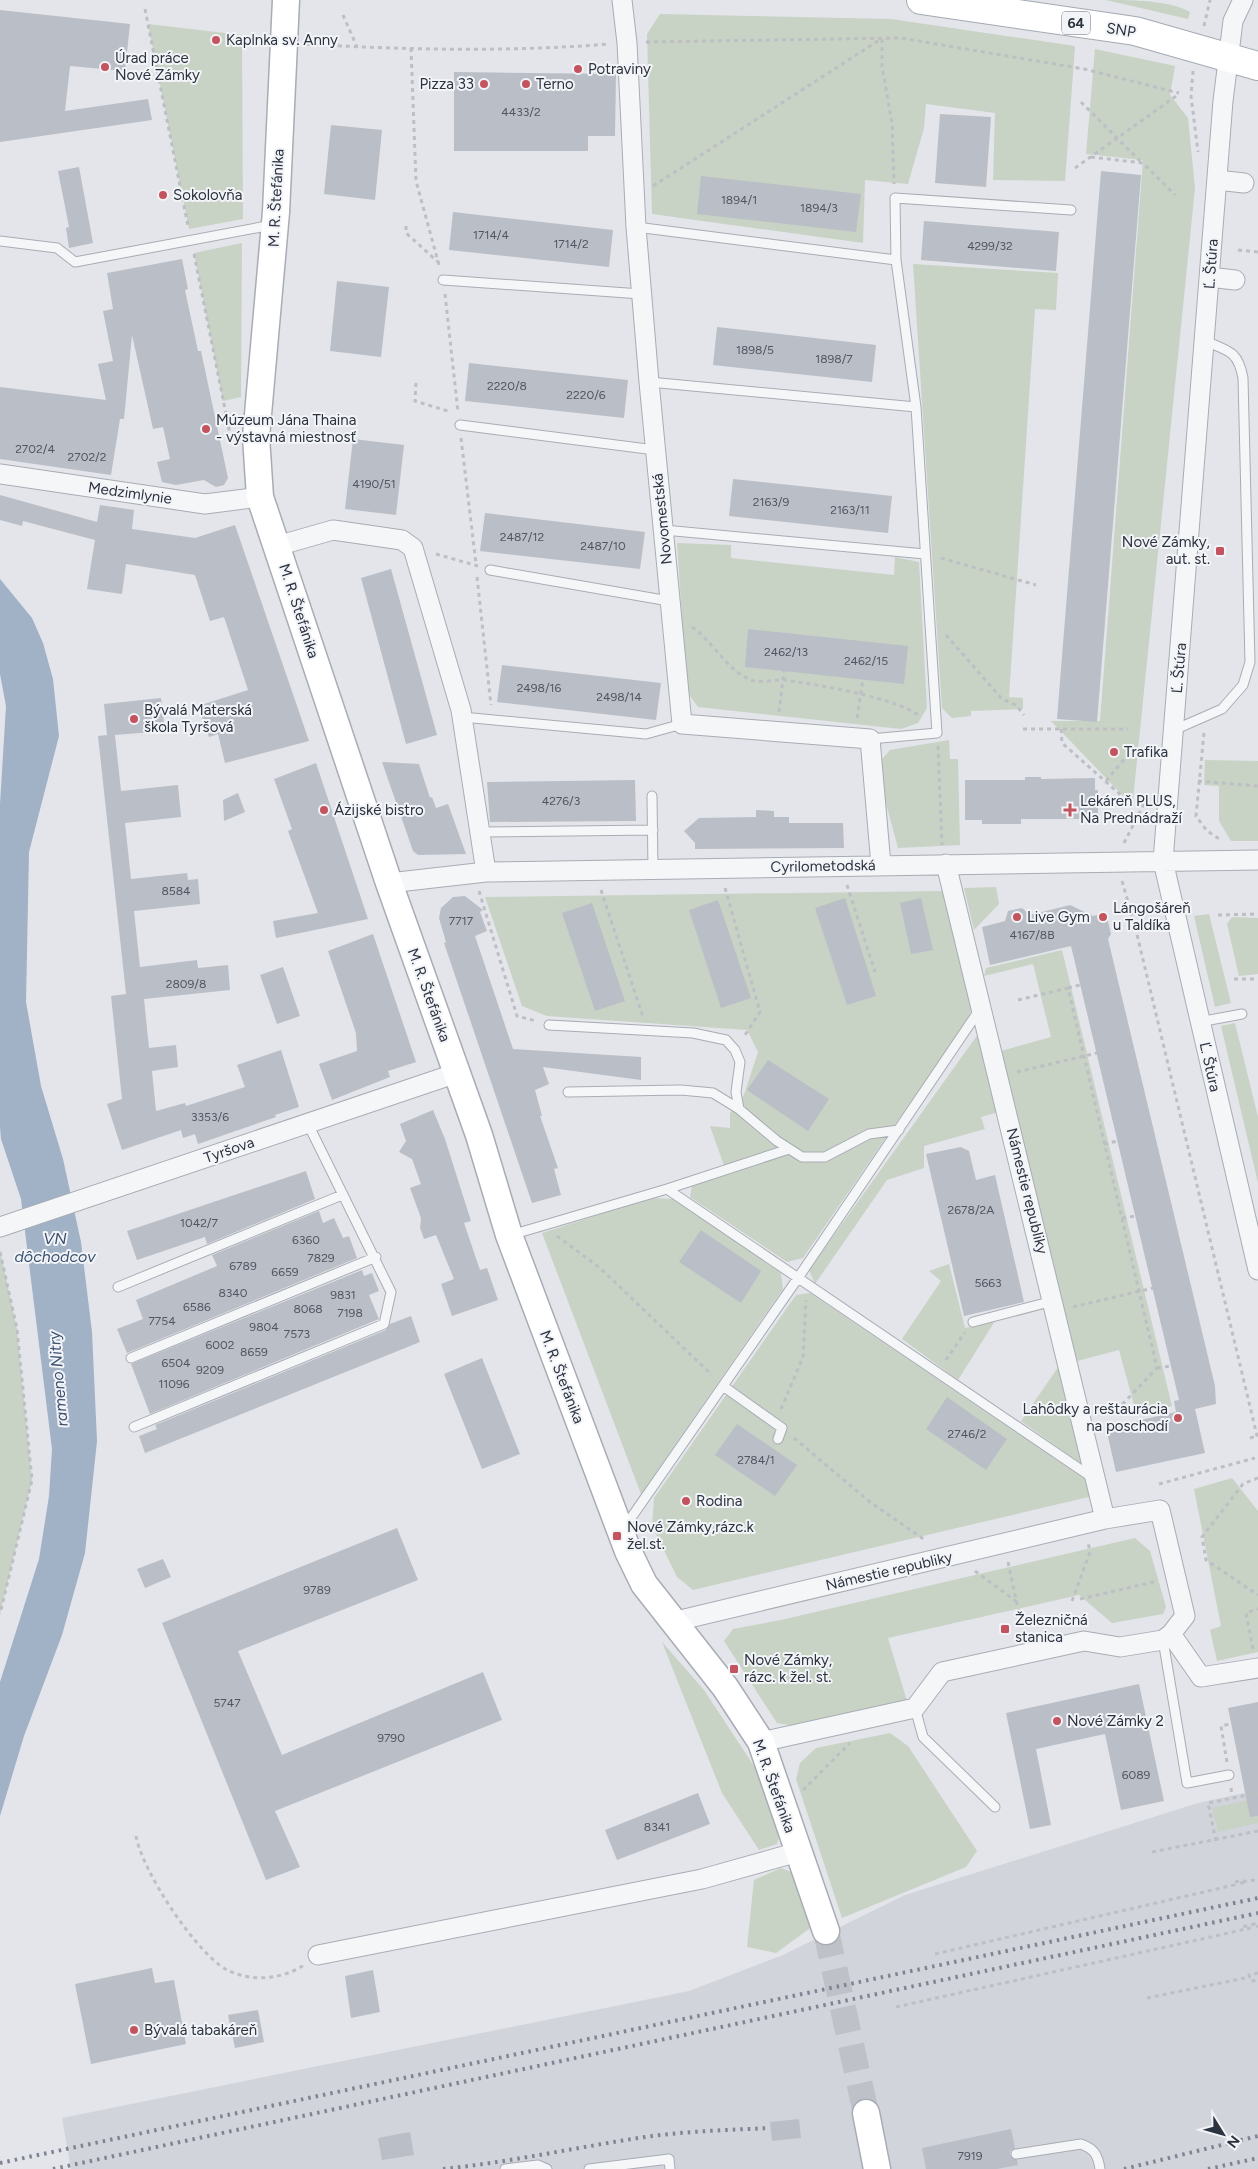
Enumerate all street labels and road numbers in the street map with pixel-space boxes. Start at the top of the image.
road number: 64 [1062,12,1090,34]
street label: SNP [1105,19,1137,41]
street label: M. R. Štefánika [264,148,288,248]
street label: Ľ. Štúra [1200,238,1222,290]
street label: Novomestská [648,472,676,566]
street label: Medzimlynie [87,478,173,508]
street label: M. R. Štefánika [275,561,323,661]
street label: Ľ. Štúra [1168,642,1190,694]
street label: Cyrilometodská [770,856,876,876]
street label: M. R. Štefánika [404,946,454,1044]
street label: Ľ. Štúra [1196,1040,1224,1094]
street label: Námestie republiky [1003,1126,1051,1256]
street label: Tyršova [202,1133,256,1167]
street label: M. R. Štefánika [536,1328,588,1426]
street label: Námestie republiky [824,1548,954,1594]
street label: M. R. Štefánika [749,1737,799,1835]

